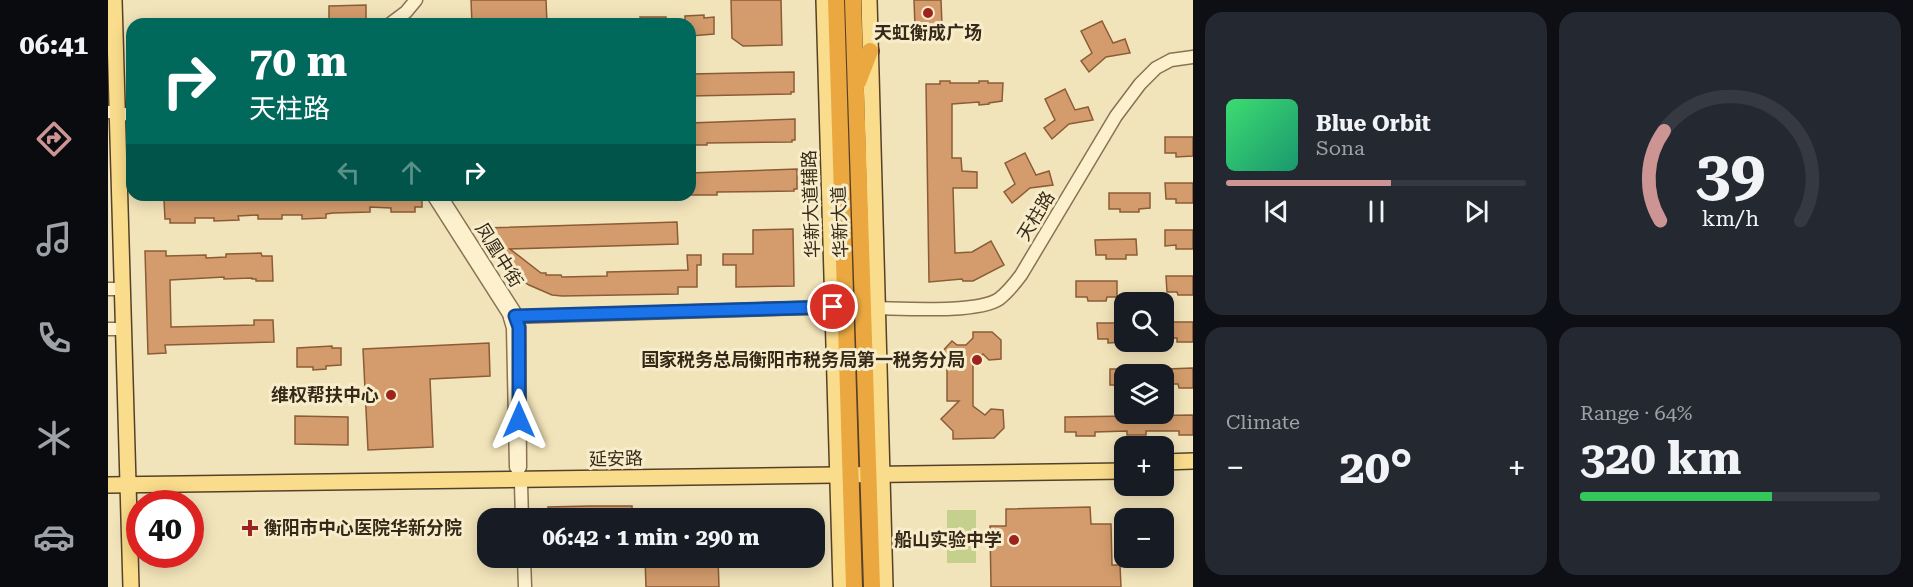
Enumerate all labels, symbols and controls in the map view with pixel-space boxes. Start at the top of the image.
marker: 天虹衡成广场 [921,6,935,20]
place label: 天虹衡成广场 [874,22,982,43]
text: 06:41 [20,29,88,61]
text: 70 m [249,37,347,86]
icon: right [150,42,228,120]
text: 天柱路 [249,93,330,125]
text: Blue Orbit [1316,111,1431,136]
icon: directions [33,118,75,160]
text: Sona [1316,136,1365,160]
text: 39 [1695,137,1765,210]
street label: 华新大道辅路 [798,150,823,258]
icon: left [332,156,365,189]
icon: ahead [395,156,428,189]
icon: right [458,156,491,189]
street label: 华新大道 [828,186,851,258]
street label: 天柱路 [1013,187,1058,244]
icon: previous [1260,195,1293,228]
icon: pause [1360,195,1393,228]
icon: next [1460,195,1493,228]
text: km/h [1701,206,1759,231]
icon: music [33,218,75,260]
street label: 凤凰中街 [471,219,527,291]
pin [807,281,858,332]
icon: arrive [816,290,849,323]
map controls [1114,292,1174,568]
button: search [1114,292,1174,352]
icon: phone [33,317,75,359]
place label: 国家税务总局衡阳市税务局第一税务分局 [641,349,965,370]
marker: 国家税务总局衡阳市税务局第一税务分局 [970,353,984,367]
button: layers [1114,364,1174,424]
place label: 维权帮扶中心 [271,384,379,405]
marker: 维权帮扶中心 [384,388,398,402]
position arrow [487,388,551,452]
text: Range · 64% [1580,401,1692,425]
text: Climate [1226,410,1300,434]
icon: climate [33,417,75,459]
text: 320 km [1580,432,1741,485]
button: + [1114,436,1174,496]
text: 20° [1340,441,1412,494]
street label: 延安路 [589,448,643,469]
text: − [1226,448,1244,487]
text: + [1508,448,1526,487]
speed limit sign: 40 [126,490,204,568]
button: − [1114,508,1174,568]
icon: car [33,516,75,558]
place label: 衡阳市中心医院华新分院 [264,517,462,538]
marker: 衡阳市中心医院华新分院 [241,519,259,537]
text: 06:42 · 1 min · 290 m [542,525,760,550]
place label: 船山实验中学 [894,529,1002,550]
marker: 船山实验中学 [1007,533,1021,547]

